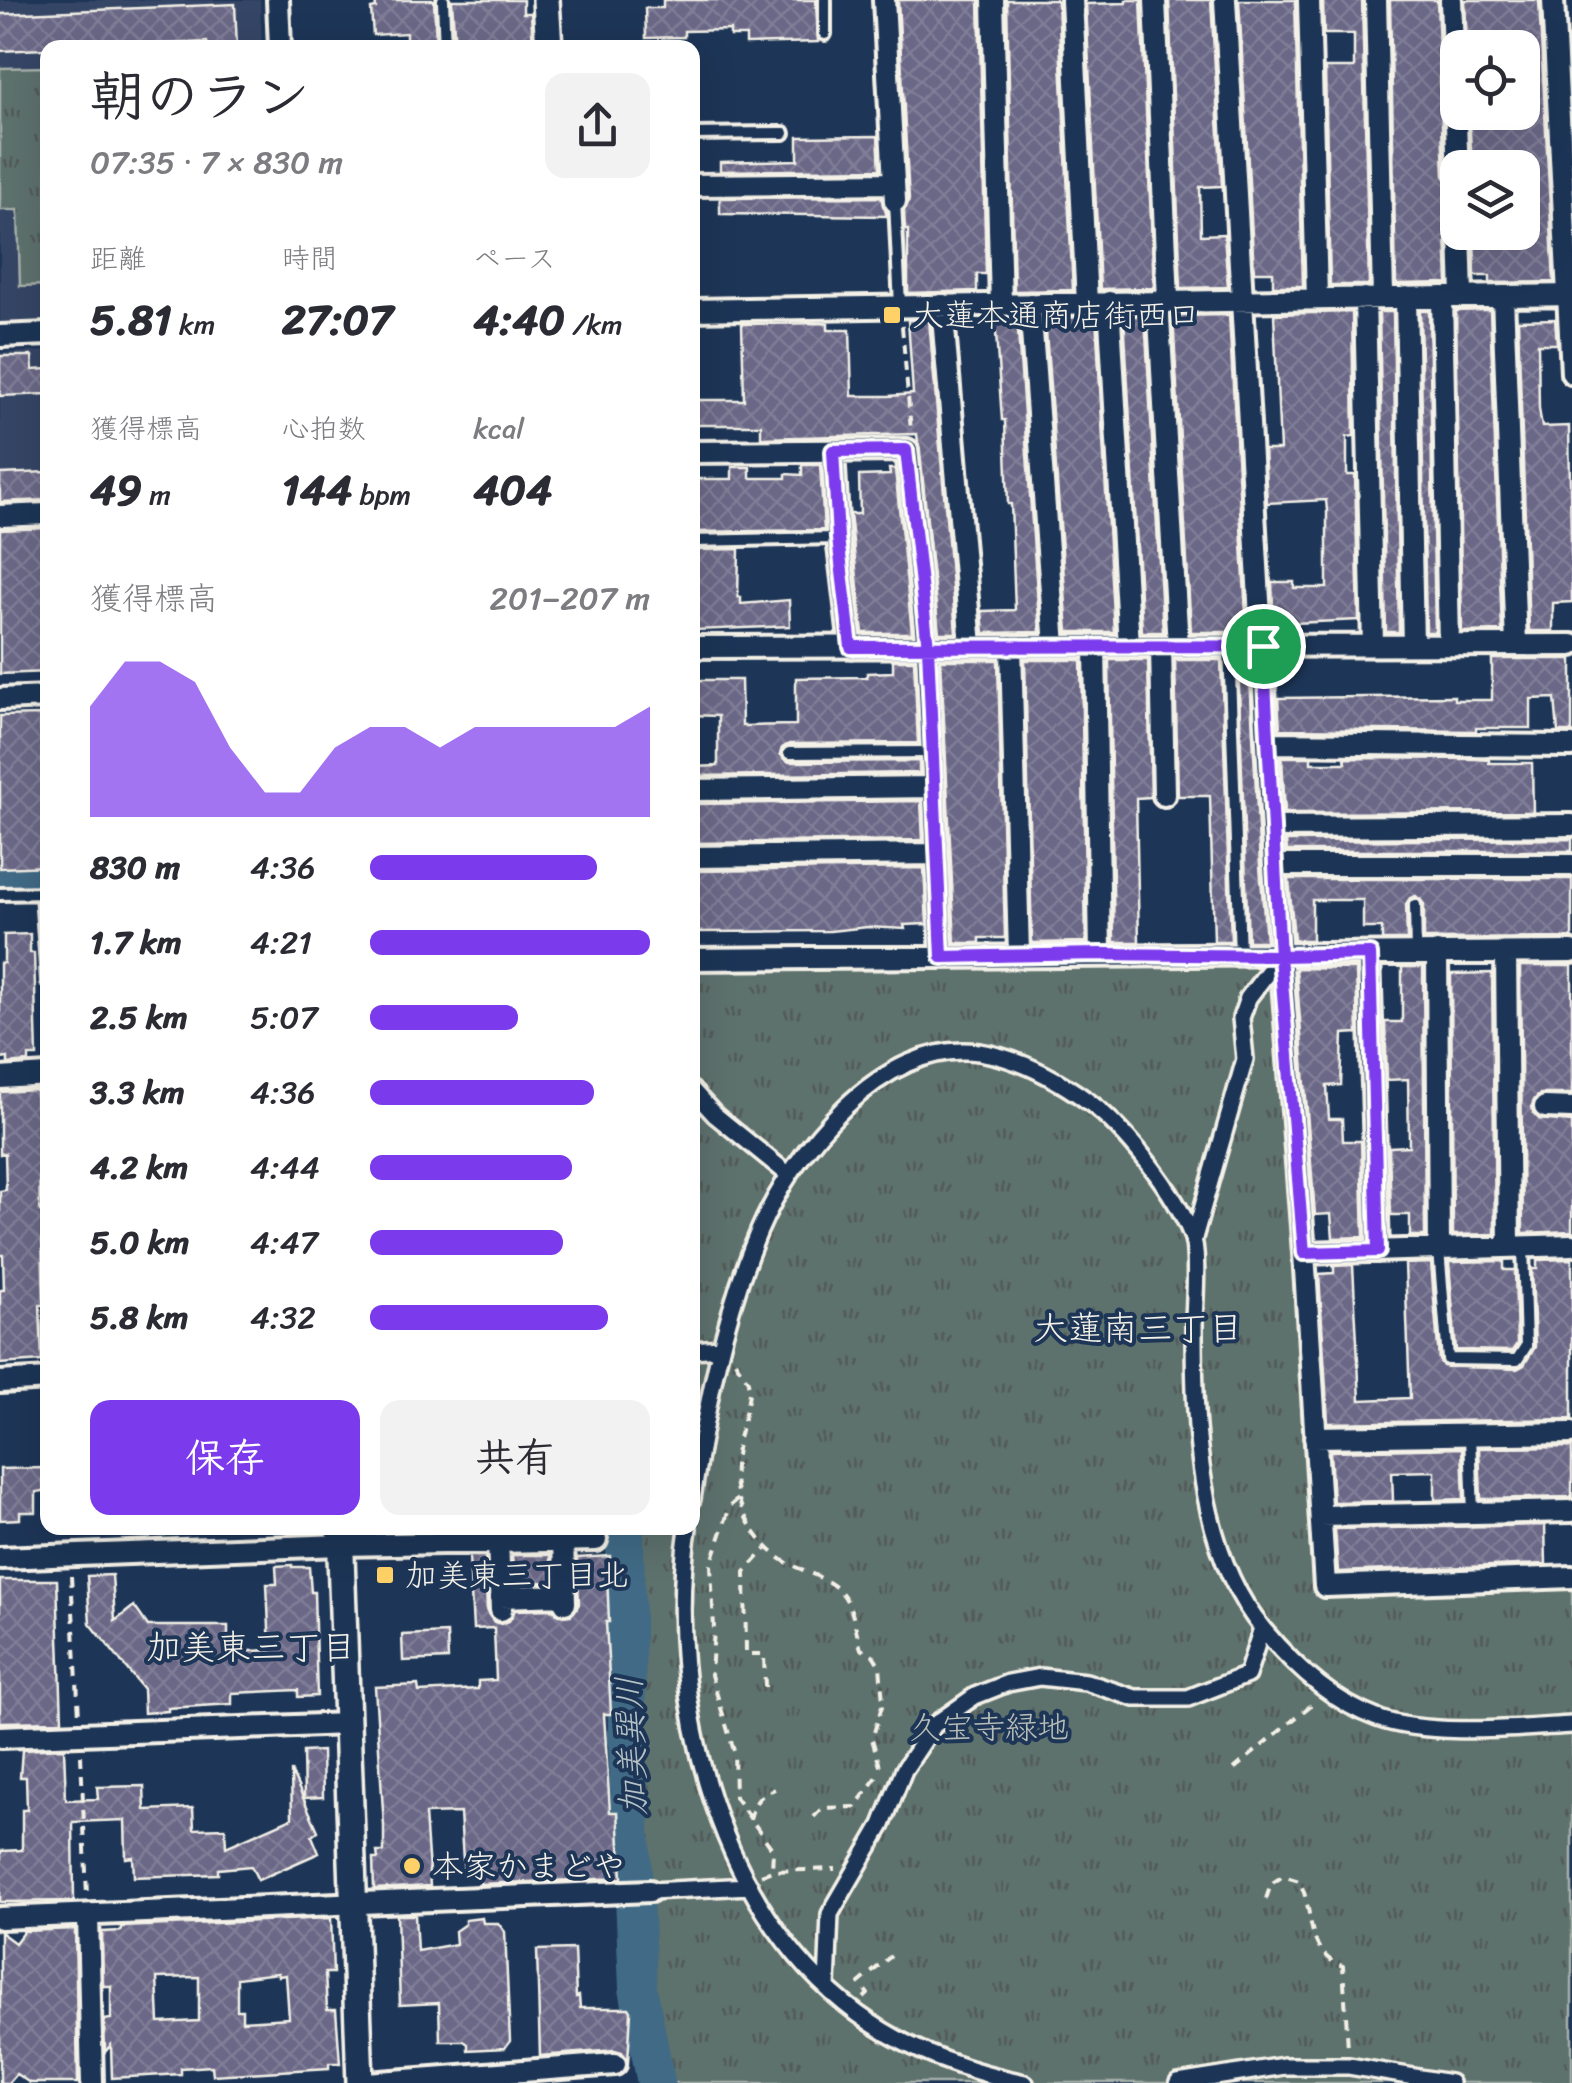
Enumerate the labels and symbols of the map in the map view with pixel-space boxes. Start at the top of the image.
place label: 大蓮本通商店街西口 [912,287,1200,344]
marker: 大蓮本通商店街西口 [881,304,903,326]
pin [1221,604,1306,689]
district label: 大蓮南三丁目 [1033,1297,1243,1359]
place label: 加美東三丁目北 [405,1547,629,1604]
marker: 加美東三丁目北 [374,1564,396,1586]
district label: 加美東三丁目 [146,1616,356,1678]
water label: 加美巽川 [598,1675,664,1817]
park label: 久宝寺緑地 [909,1699,1069,1756]
place label: 本家かまどや [432,1838,625,1895]
marker: 本家かまどや [401,1855,423,1877]

